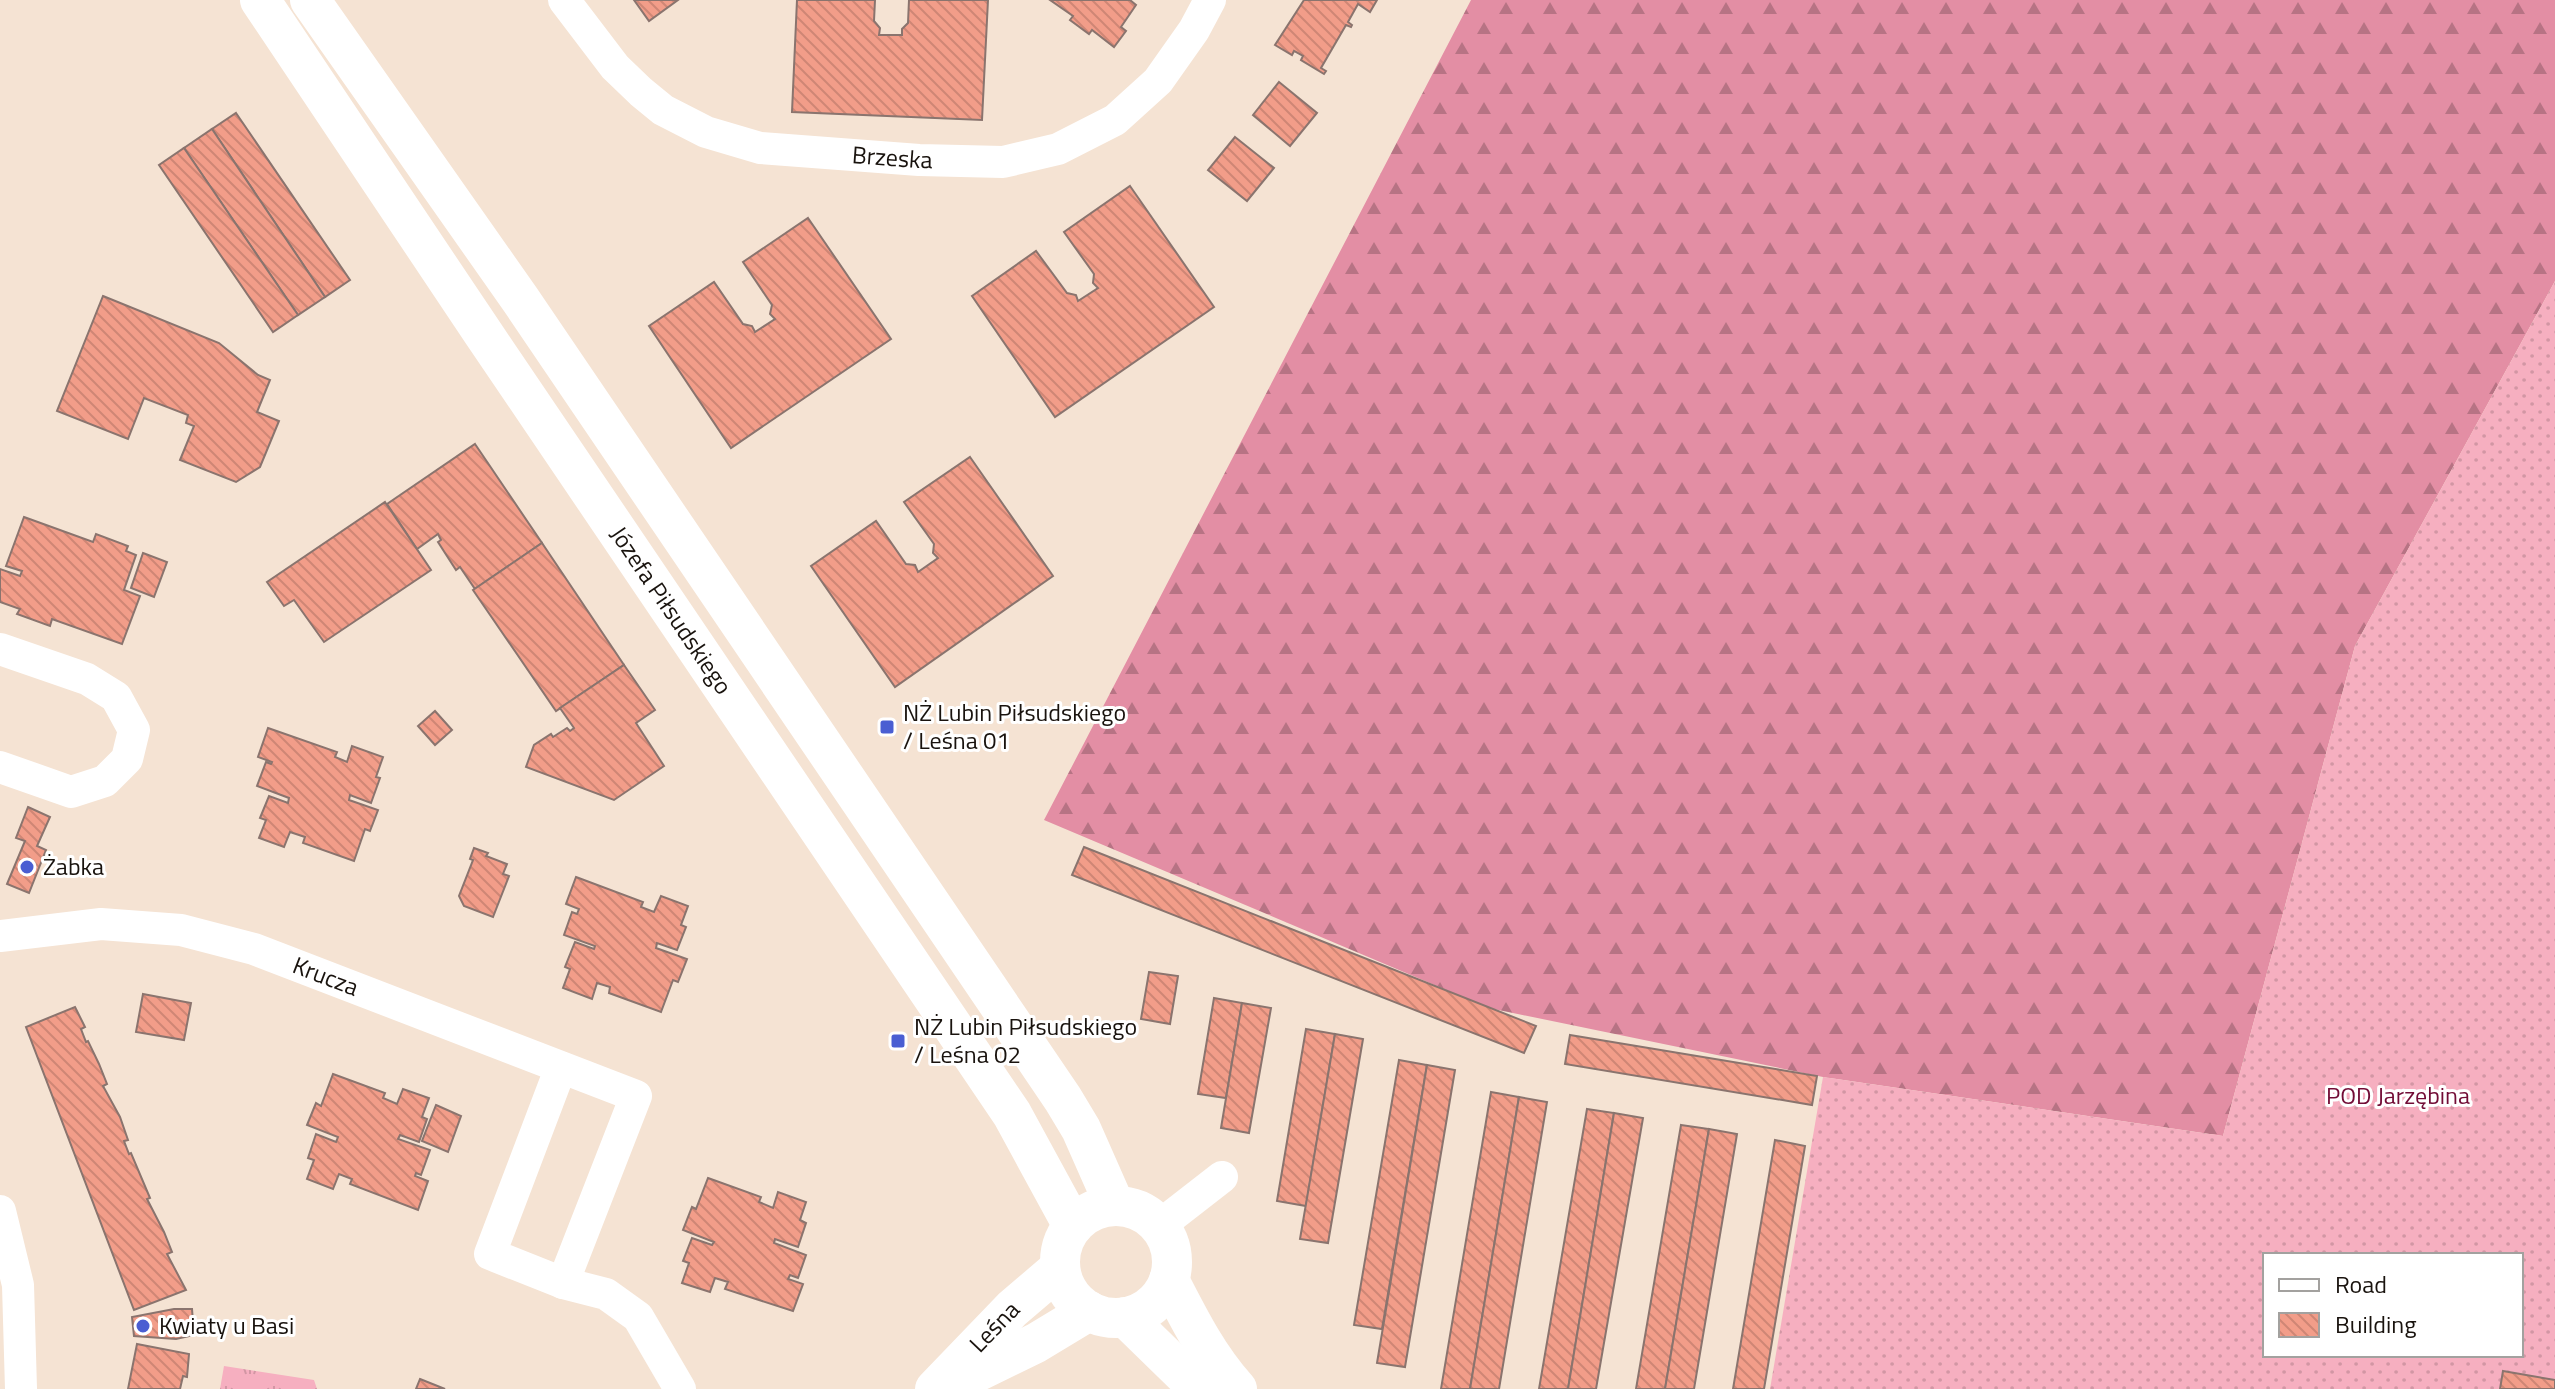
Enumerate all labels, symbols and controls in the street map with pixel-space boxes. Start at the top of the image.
street label: Brzeska [851,136,933,177]
street label: Józefa Piłsudskiego [602,519,742,701]
place label: NŻ Lubin Piłsudskiego / Leśna 01 [903,694,1126,758]
marker: NŻ Lubin Piłsudskiego / Leśna 01 [878,718,896,736]
place label: Żabka [43,848,104,884]
marker: Żabka [18,858,36,876]
street label: Krucza [288,947,364,1005]
place label: NŻ Lubin Piłsudskiego / Leśna 02 [914,1008,1137,1072]
marker: NŻ Lubin Piłsudskiego / Leśna 02 [889,1032,907,1050]
park label: POD Jarzębina [2326,1077,2470,1113]
legend [2263,1253,2523,1357]
text: Road [2335,1266,2387,1302]
street label: Leśna [960,1292,1028,1360]
text: Building [2335,1306,2417,1342]
place label: Kwiaty u Basi [159,1307,294,1343]
marker: Kwiaty u Basi [134,1317,152,1335]

